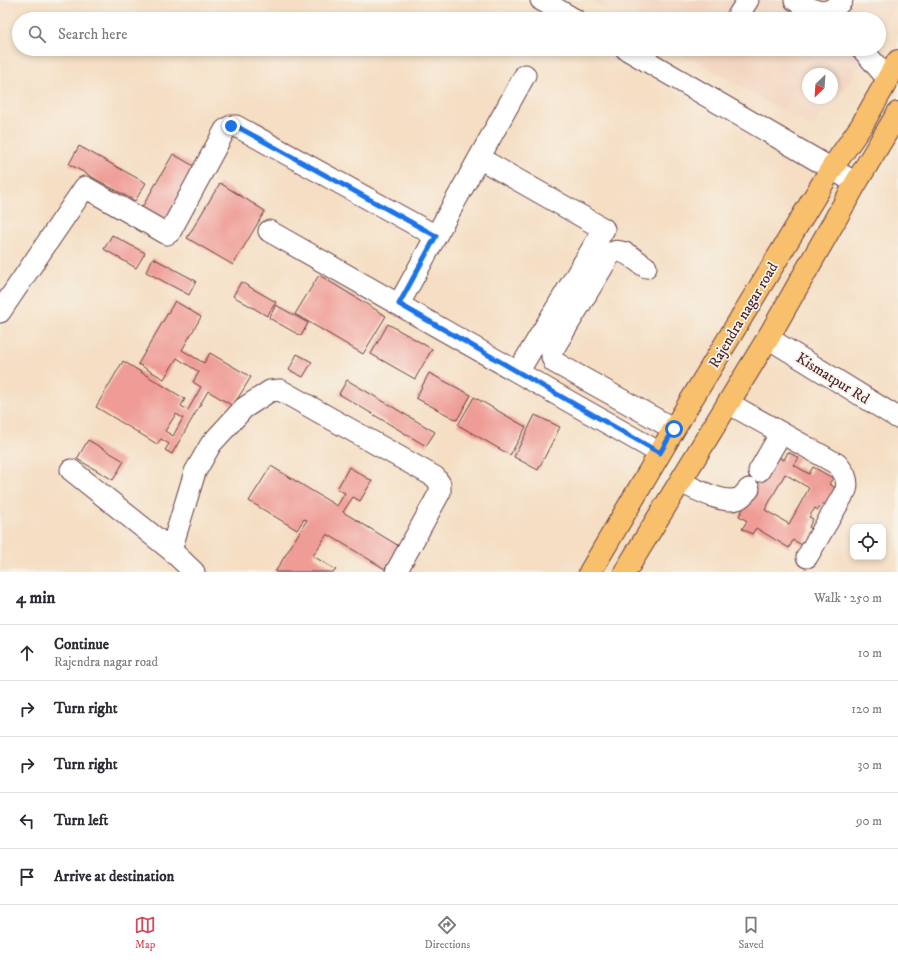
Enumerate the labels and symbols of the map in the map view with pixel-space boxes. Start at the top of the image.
north arrow [802,68,838,104]
route end [222,117,240,135]
street label: Rajendra nagar road [704,258,783,372]
street label: Kismatpur Rd [793,348,873,409]
route start [665,420,683,438]

